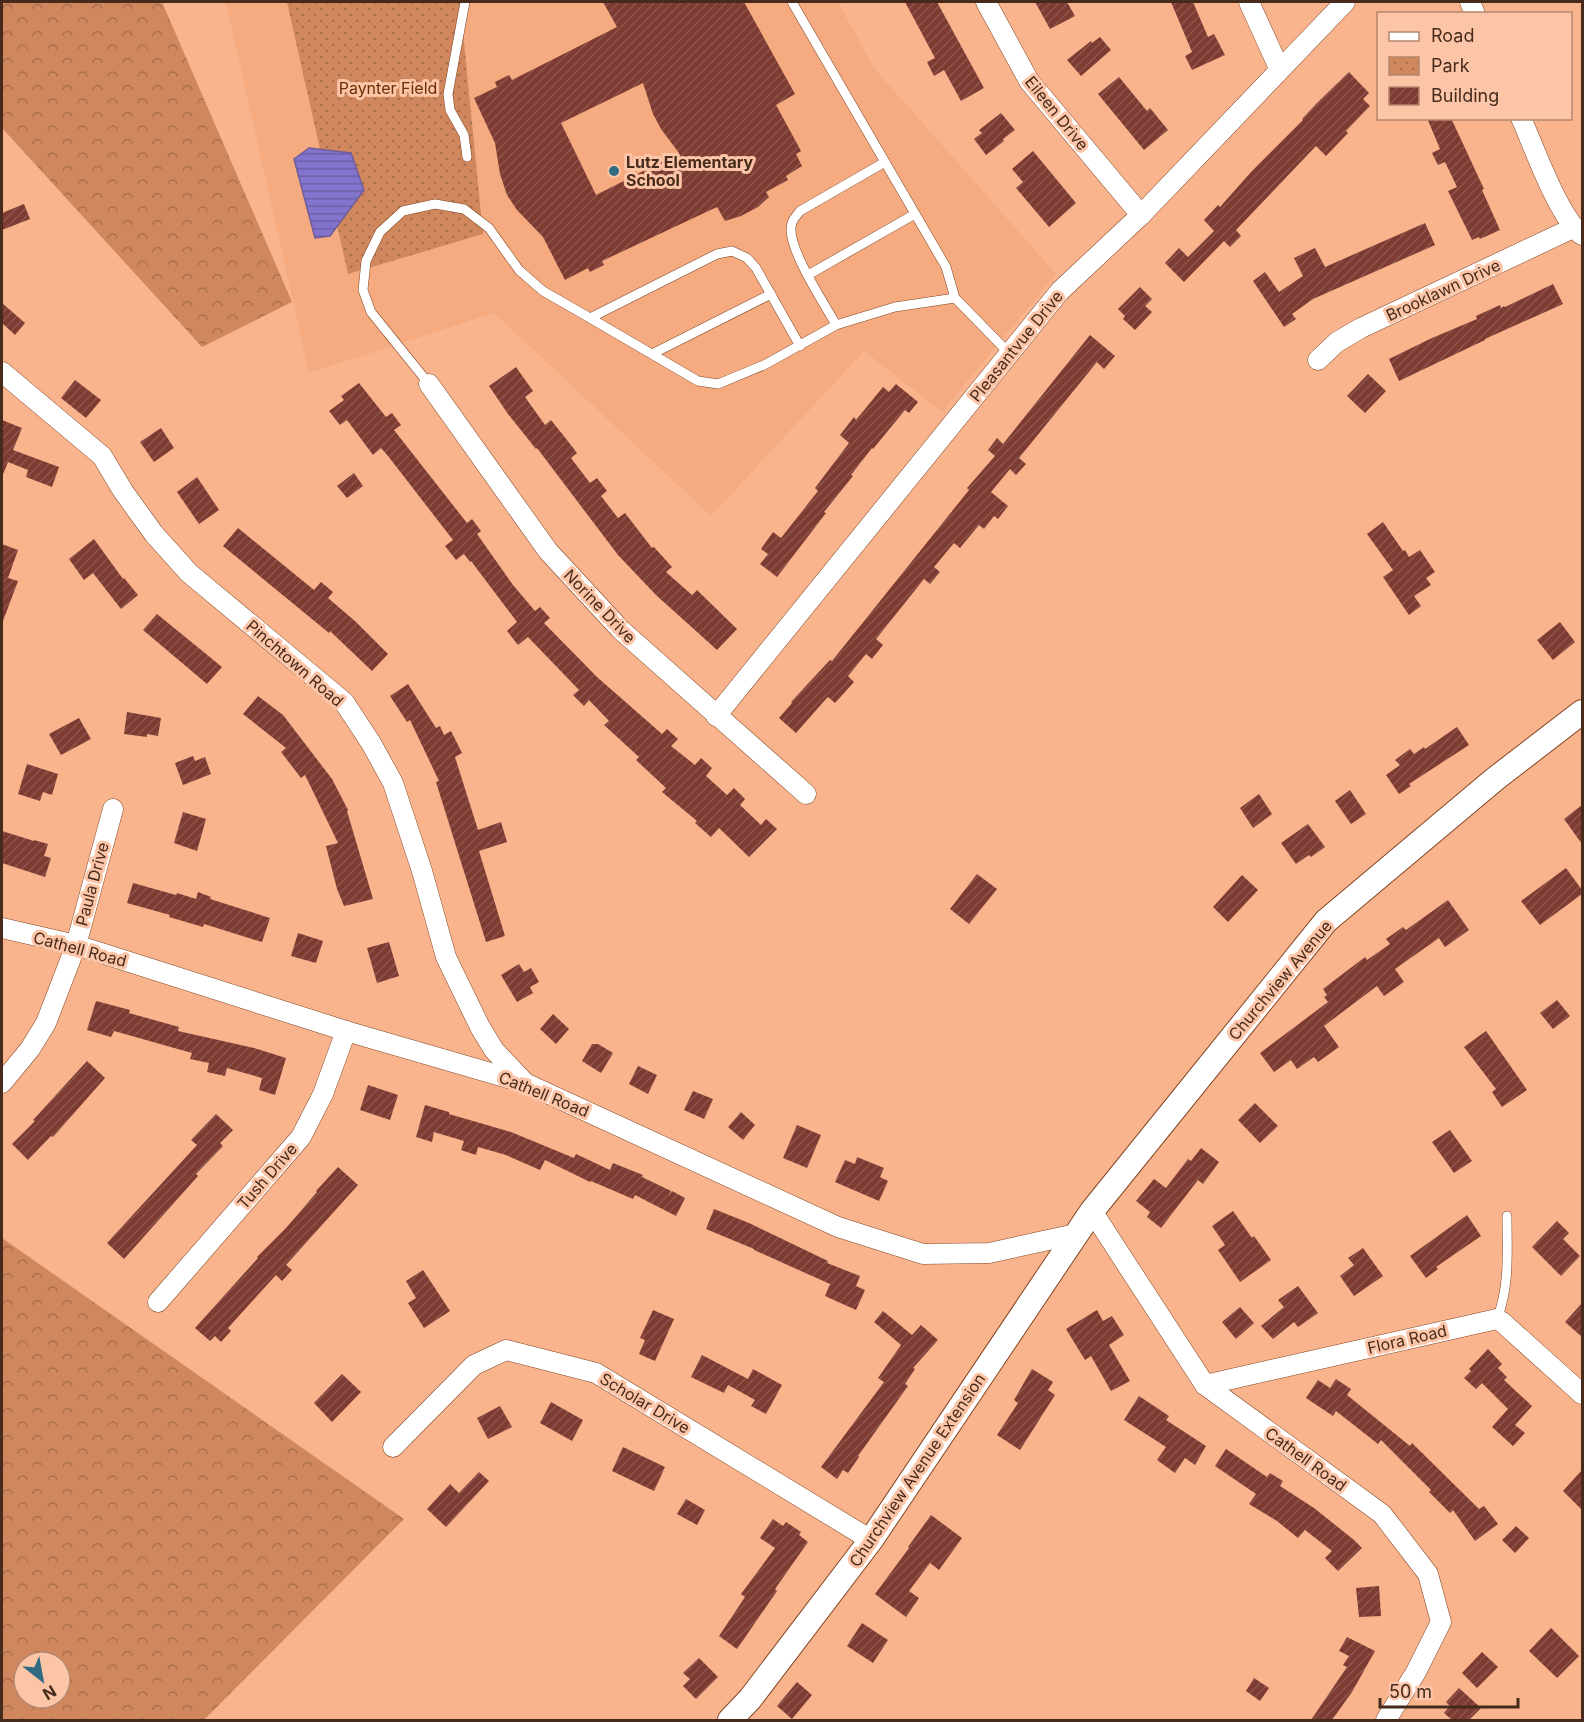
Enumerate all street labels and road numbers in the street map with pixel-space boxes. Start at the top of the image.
street label: Eileen Drive [1021,72,1093,154]
street label: Brooklawn Drive [1383,255,1503,325]
street label: Pleasantvue Drive [965,286,1067,406]
street label: Norine Drive [560,565,640,647]
street label: Pinchtown Road [242,615,348,711]
street label: Paula Drive [71,840,113,928]
street label: Churchview Avenue [1224,916,1336,1044]
street label: Cathell Road [31,927,129,971]
street label: Cathell Road [496,1067,592,1121]
street label: Tush Drive [233,1139,301,1213]
street label: Flora Road [1365,1320,1449,1358]
street label: Scholar Drive [596,1368,694,1438]
street label: Churchview Avenue Extension [845,1370,989,1570]
street label: Cathell Road [1261,1423,1351,1495]

